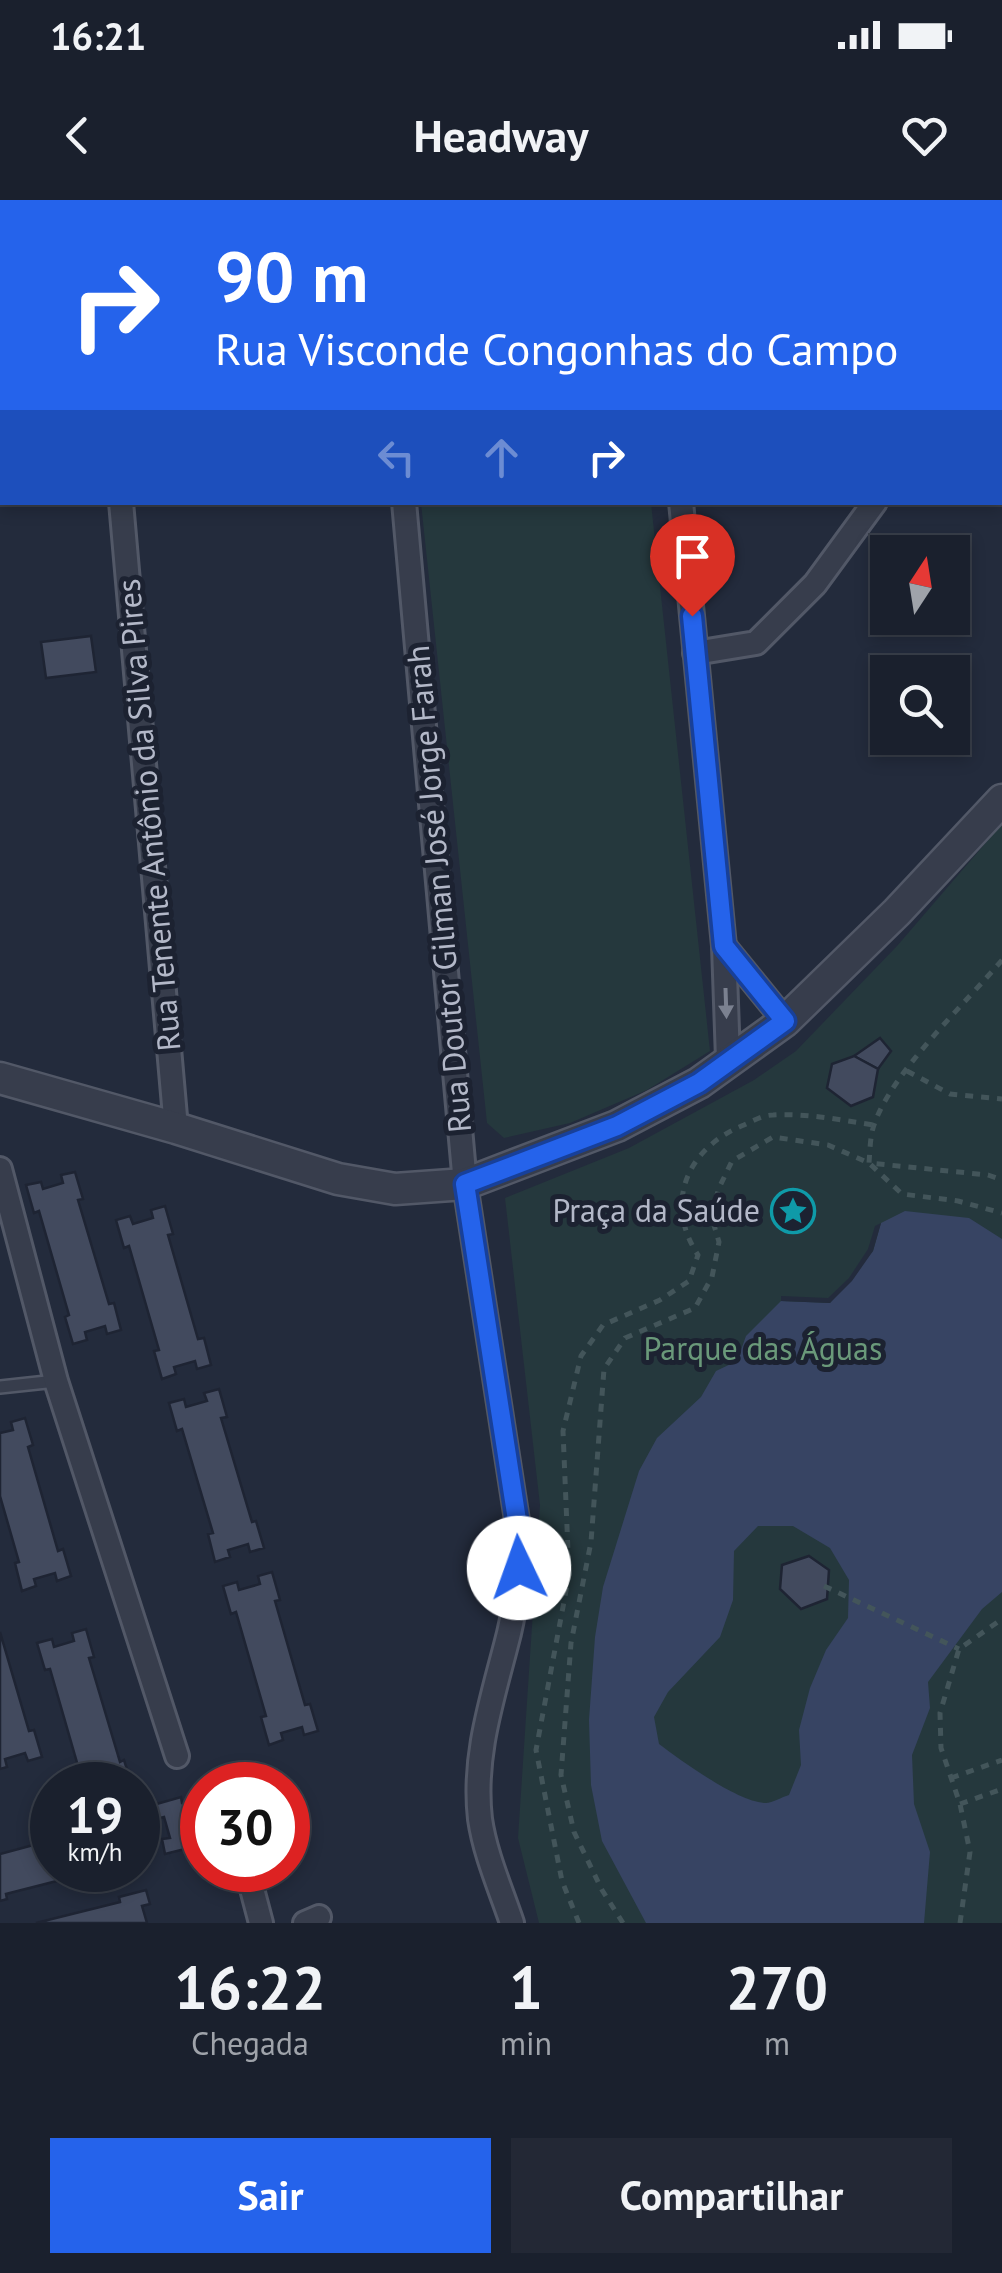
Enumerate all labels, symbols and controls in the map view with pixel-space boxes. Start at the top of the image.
text: 16:21 [50,11,146,60]
text: Headway [413,106,589,164]
icon: back [50,108,105,163]
icon: heart [897,108,952,163]
text: 90 m [215,231,368,321]
icon: right [50,240,180,370]
text: Rua Visconde Congonhas do Campo [215,319,898,377]
icon: left [369,430,424,485]
icon: ahead [474,430,529,485]
icon: right [579,430,634,485]
pin [650,514,735,617]
icon: arrive [665,529,720,584]
north arrow [870,535,970,635]
map controls [870,535,970,755]
street label: Rua Tenente Antônio da Silva Pires [106,577,190,1053]
street label: Rua Doutor Gilman José Jorge Farah [396,644,480,1134]
button: search [870,655,970,755]
one-way arrow [719,987,735,1019]
place icon: Praça da Saúde [770,1188,816,1234]
place label: Praça da Saúde [552,1189,760,1231]
park label: Parque das Águas [644,1327,882,1369]
position arrow [467,1516,571,1620]
speed limit sign: 30 [180,1762,310,1892]
text: 19 [67,1782,123,1847]
text: km/h [68,1836,122,1868]
text: 16:22 [174,1948,326,2026]
text: 1 [509,1948,543,2026]
text: 270 [726,1948,828,2026]
text: Chegada [191,2022,309,2064]
text: min [500,2022,552,2064]
text: m [764,2022,790,2064]
button: Sair [50,2138,491,2253]
button: Compartilhar [511,2138,952,2253]

